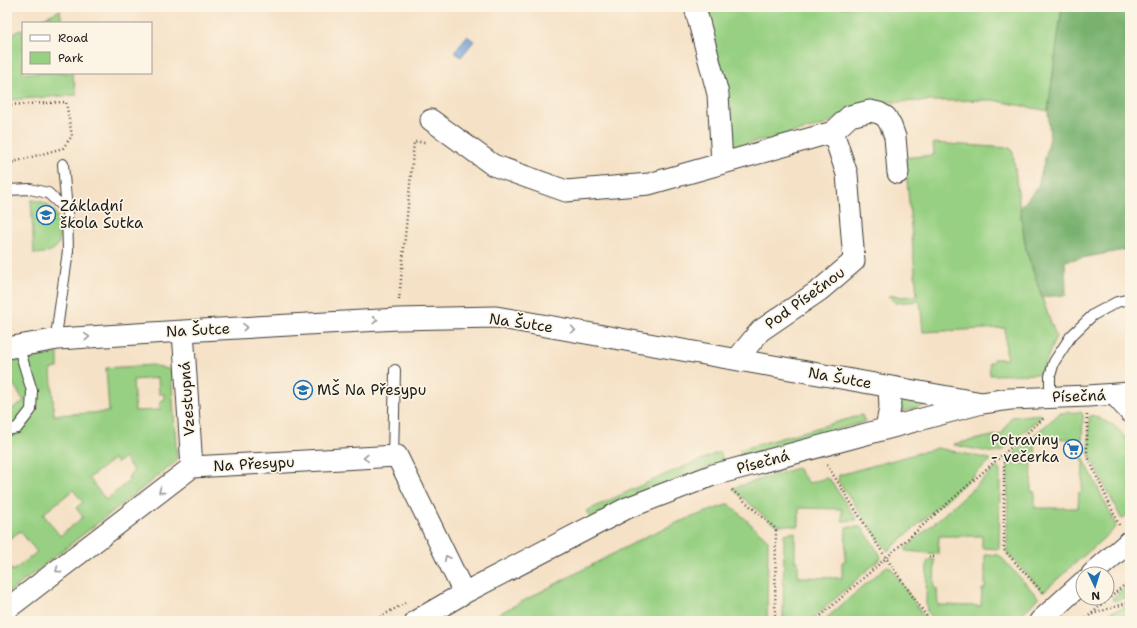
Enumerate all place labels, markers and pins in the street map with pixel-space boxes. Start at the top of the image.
place label: Základní škola Šutka [60,196,144,233]
school or university icon: Základní škola Šutka [35,204,57,226]
school or university icon: MŠ Na Přesypu [292,379,314,401]
place label: MŠ Na Přesypu [317,379,426,400]
place label: Potraviny - večerka [991,430,1060,467]
supermarket icon: Potraviny - večerka [1062,438,1084,460]

